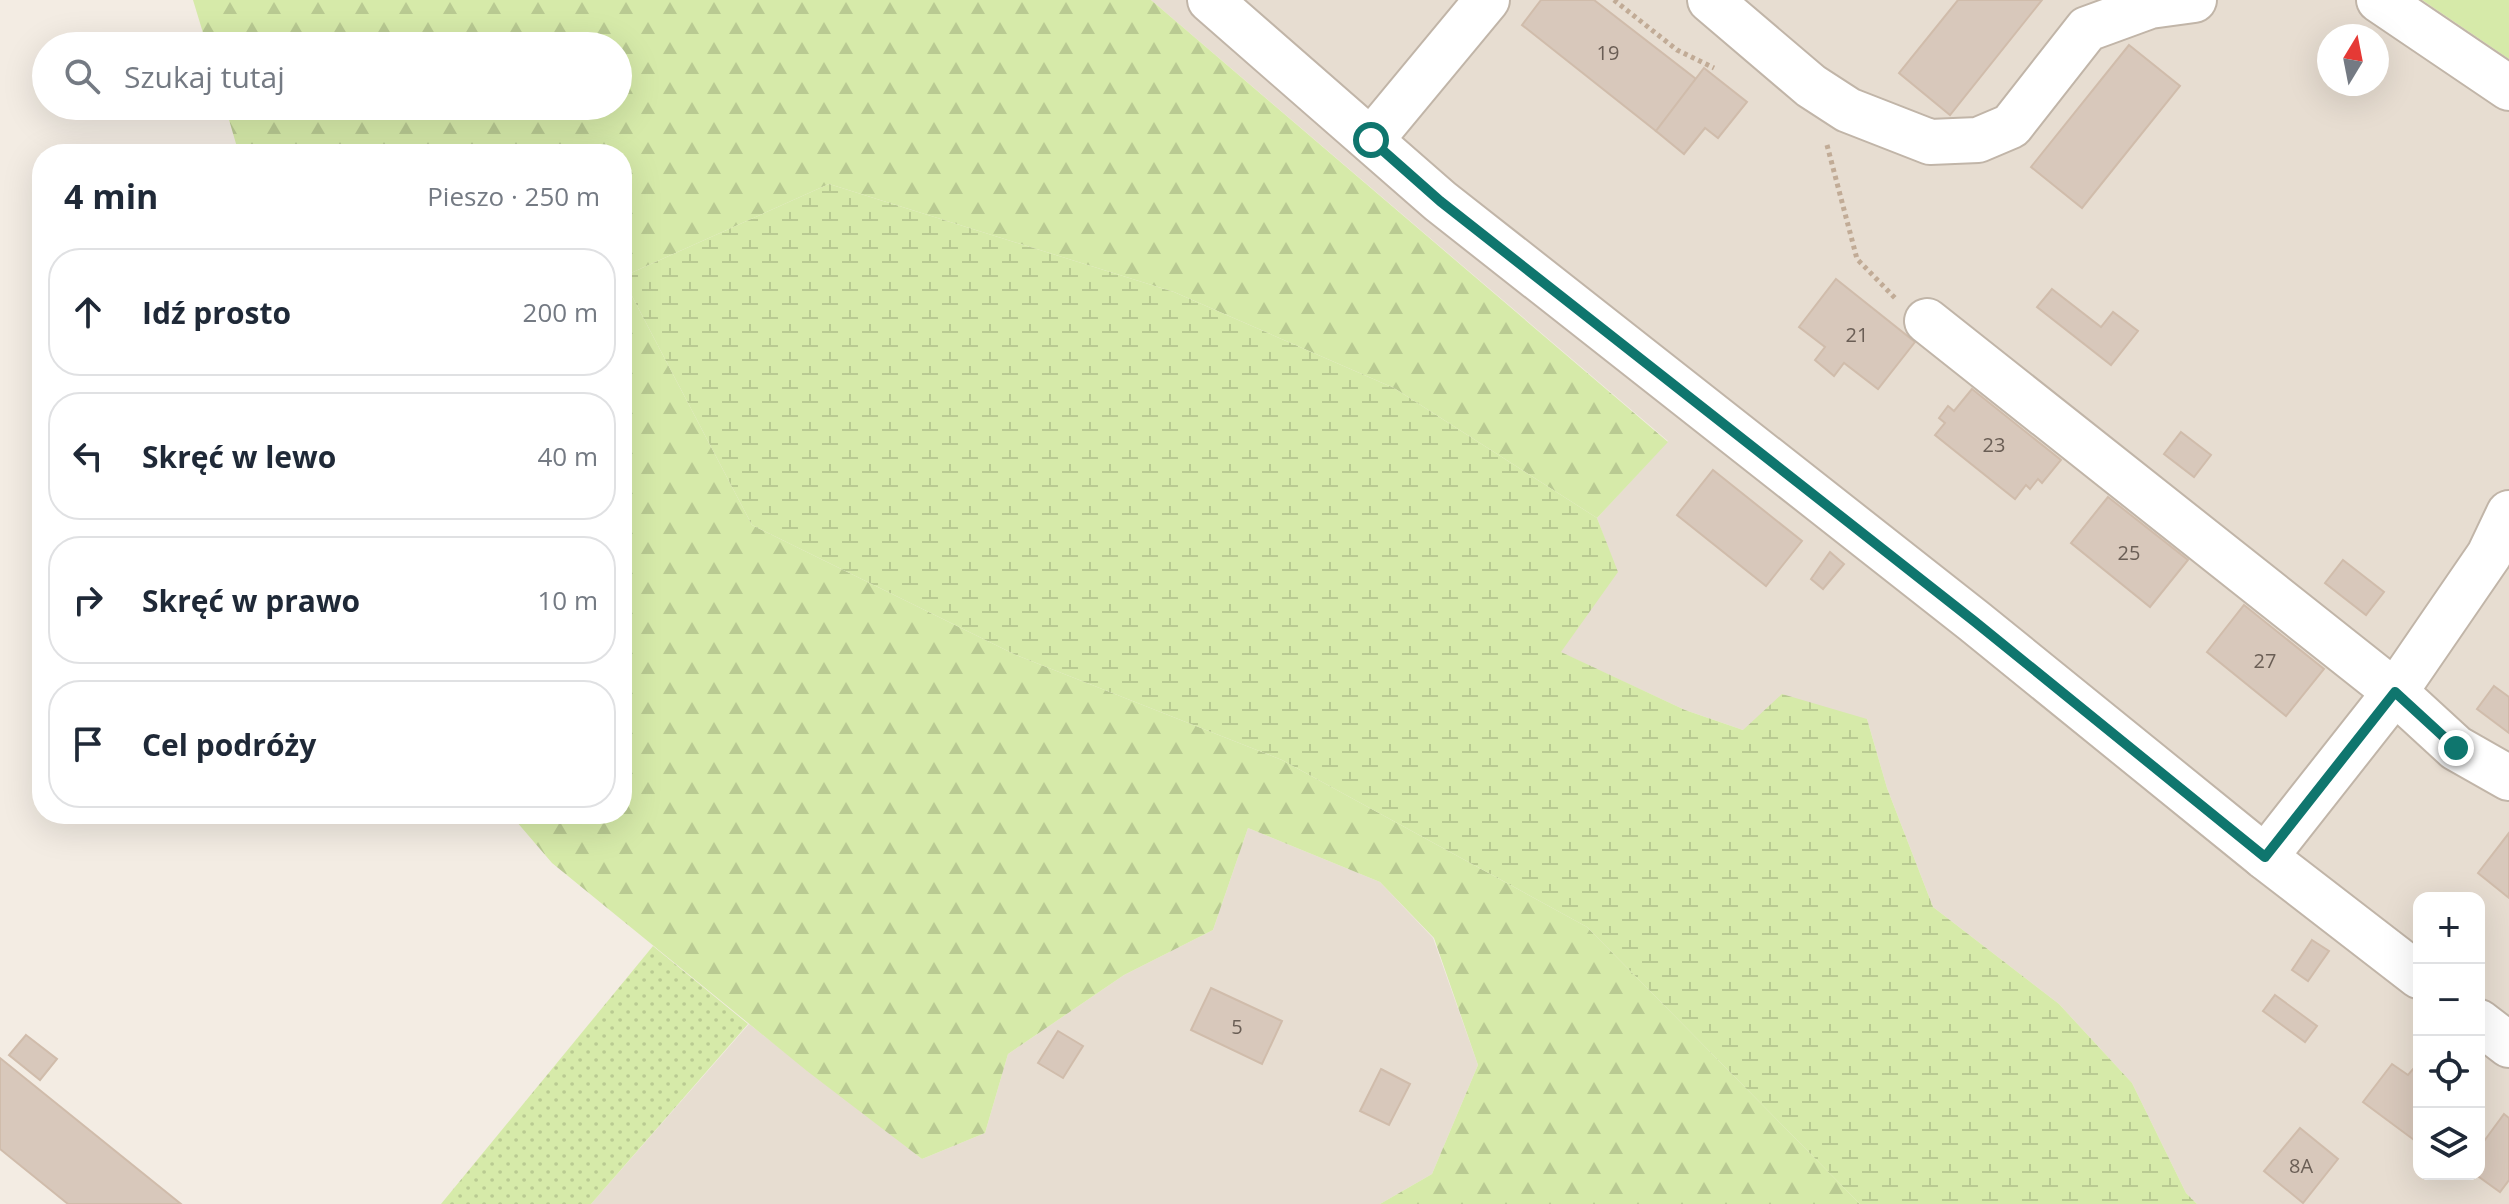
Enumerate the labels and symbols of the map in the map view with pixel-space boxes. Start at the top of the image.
north arrow [2317,24,2389,96]
house number: 19 [1597,39,1619,66]
route start [1353,122,1389,158]
house number: 21 [1846,321,1868,348]
house number: 23 [1983,431,2005,458]
house number: 25 [2118,539,2140,566]
house number: 27 [2254,647,2276,674]
route end [2438,730,2474,766]
house number: 5 [1231,1013,1243,1040]
house number: 8A [2289,1152,2313,1179]

